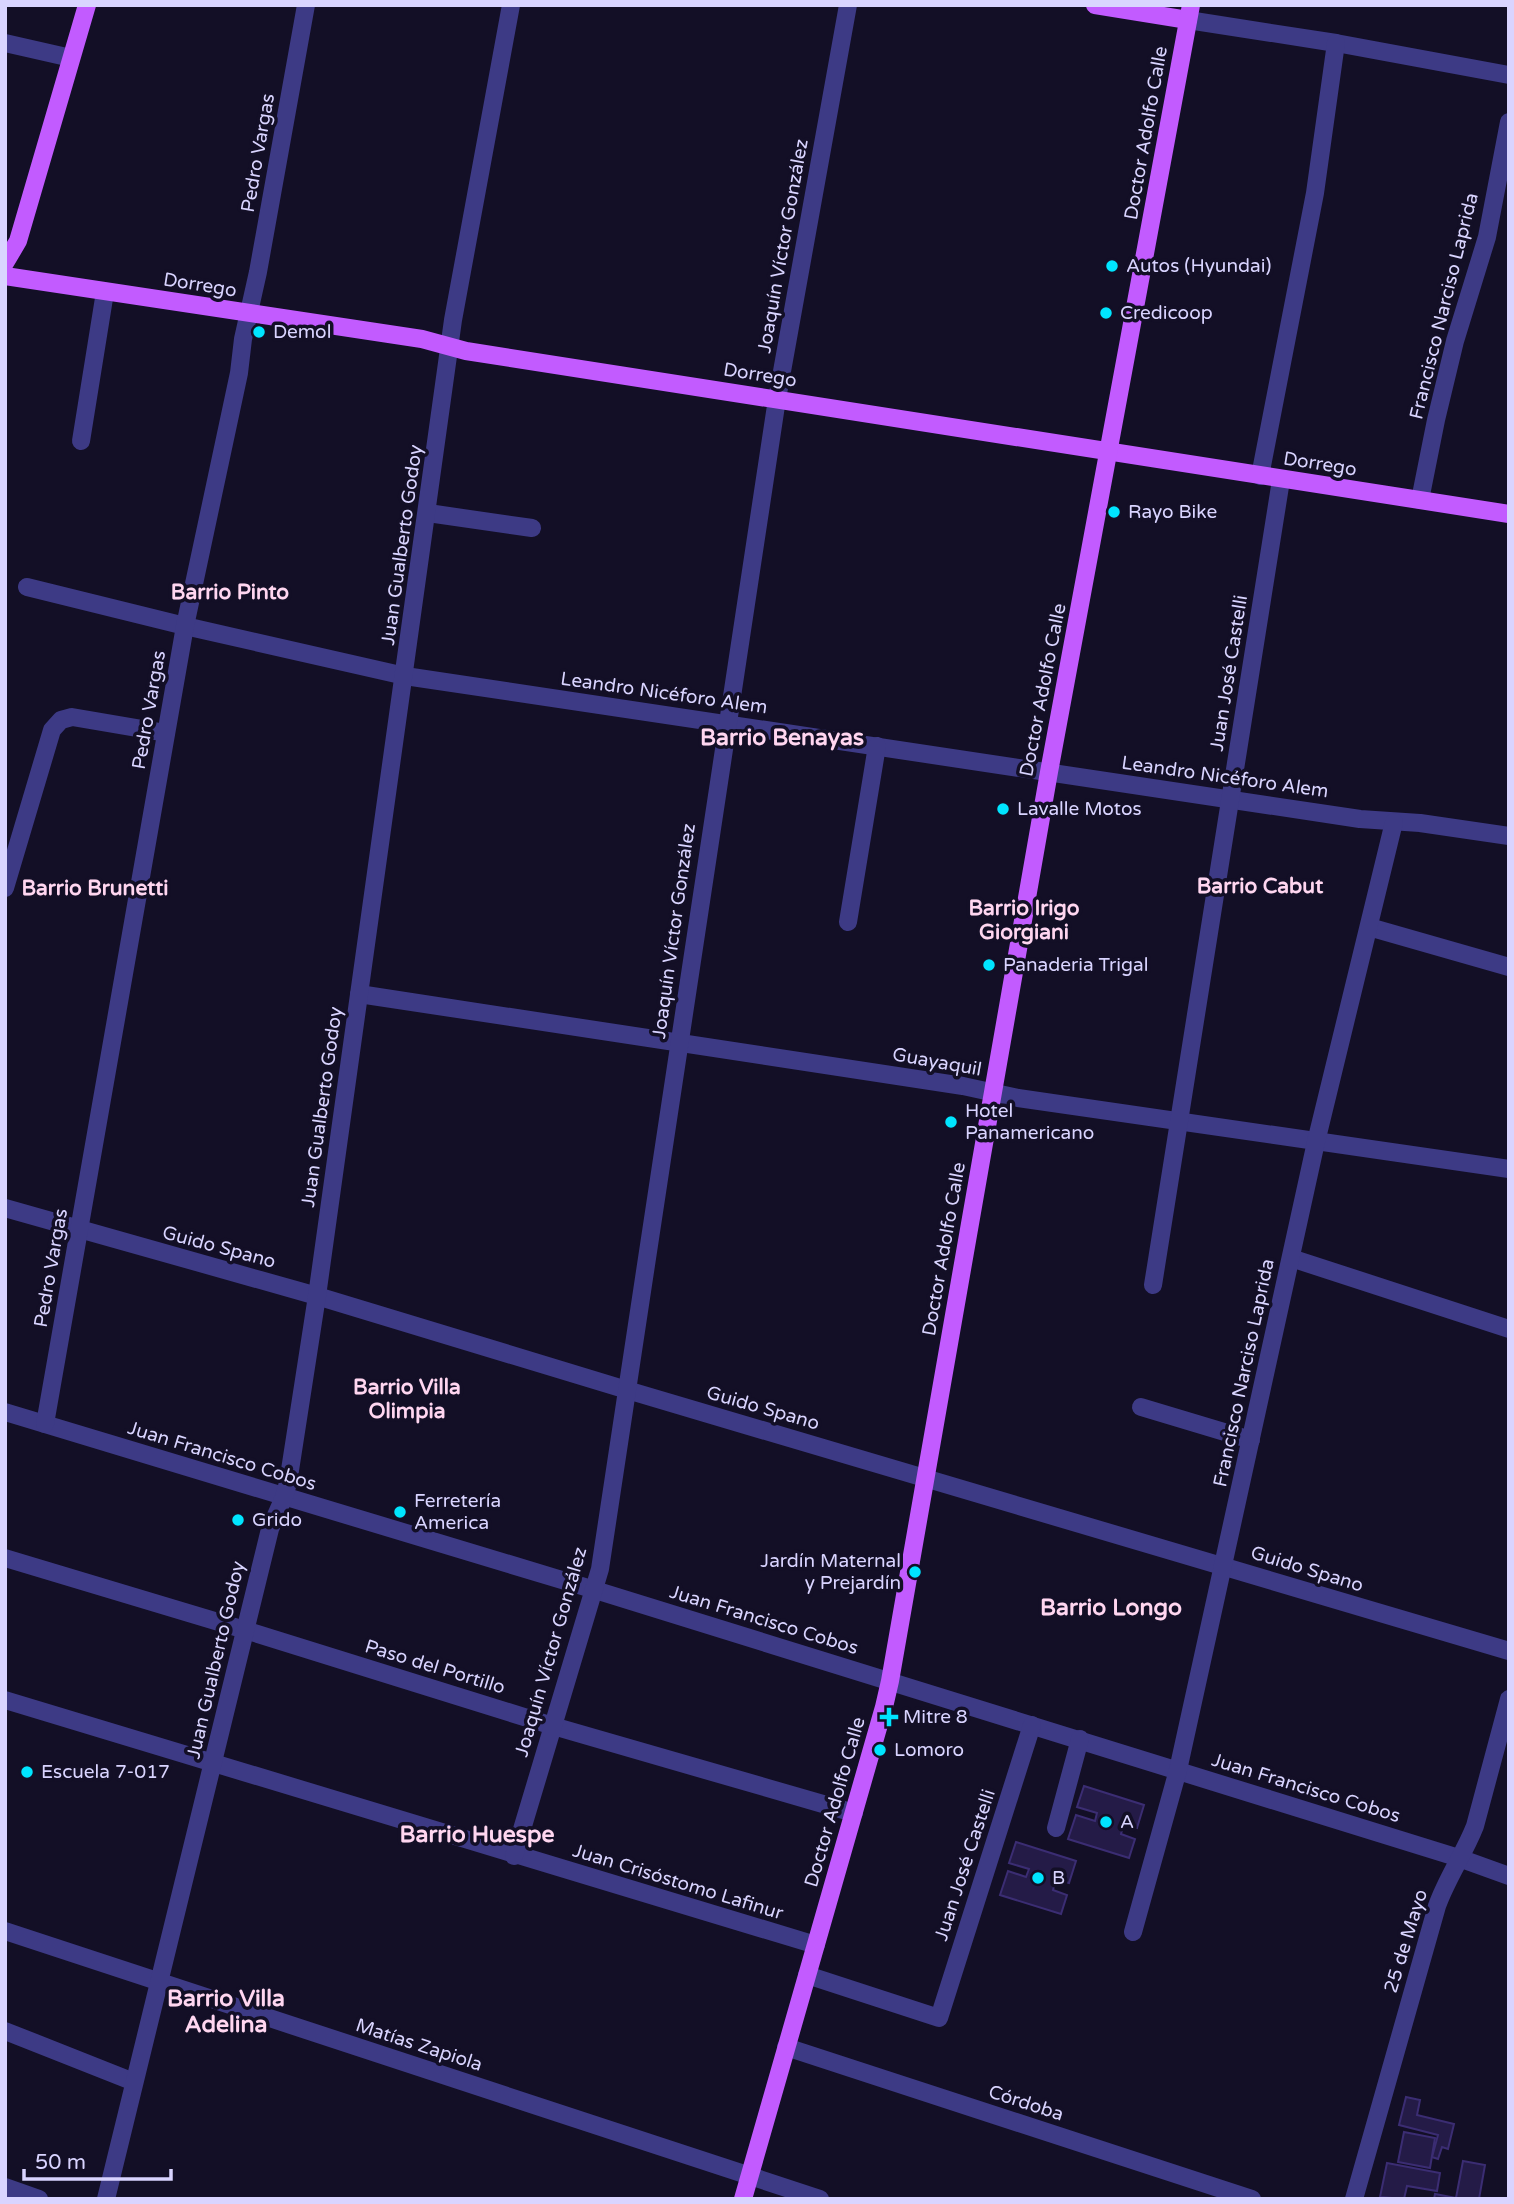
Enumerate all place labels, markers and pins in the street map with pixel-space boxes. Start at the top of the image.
place label: Autos (Hyundai) [1126,255,1271,277]
marker: Autos (Hyundai) [1104,258,1120,274]
place label: Credicoop [1120,302,1213,324]
marker: Credicoop [1098,305,1114,321]
place label: Demol [273,321,331,343]
marker: Demol [251,324,267,340]
place label: Rayo Bike [1128,501,1217,523]
marker: Rayo Bike [1106,504,1122,520]
place label: Lavalle Motos [1017,798,1142,820]
marker: Lavalle Motos [995,801,1011,817]
place label: Panaderia Trigal [1003,954,1148,976]
marker: Panaderia Trigal [981,957,997,973]
place label: Hotel Panamericano [965,1100,1094,1144]
marker: Hotel Panamericano [943,1114,959,1130]
place label: Ferretería America [414,1490,501,1534]
marker: Ferretería America [392,1504,408,1520]
place label: Grido [252,1509,302,1531]
marker: Grido [230,1512,246,1528]
place label: Jardín Maternal y Prejardín [760,1550,901,1594]
marker: Jardín Maternal y Prejardín [907,1564,923,1580]
place label: Mitre 8 [903,1706,968,1728]
marker: Mitre 8 [881,1709,897,1725]
place label: Lomoro [894,1739,964,1761]
marker: Lomoro [872,1742,888,1758]
place label: Escuela 7-017 [41,1761,170,1783]
marker: Escuela 7-017 [19,1764,35,1780]
place label: A [1120,1811,1134,1833]
marker: A [1098,1814,1114,1830]
place label: B [1052,1867,1065,1889]
marker: B [1030,1870,1046,1886]

